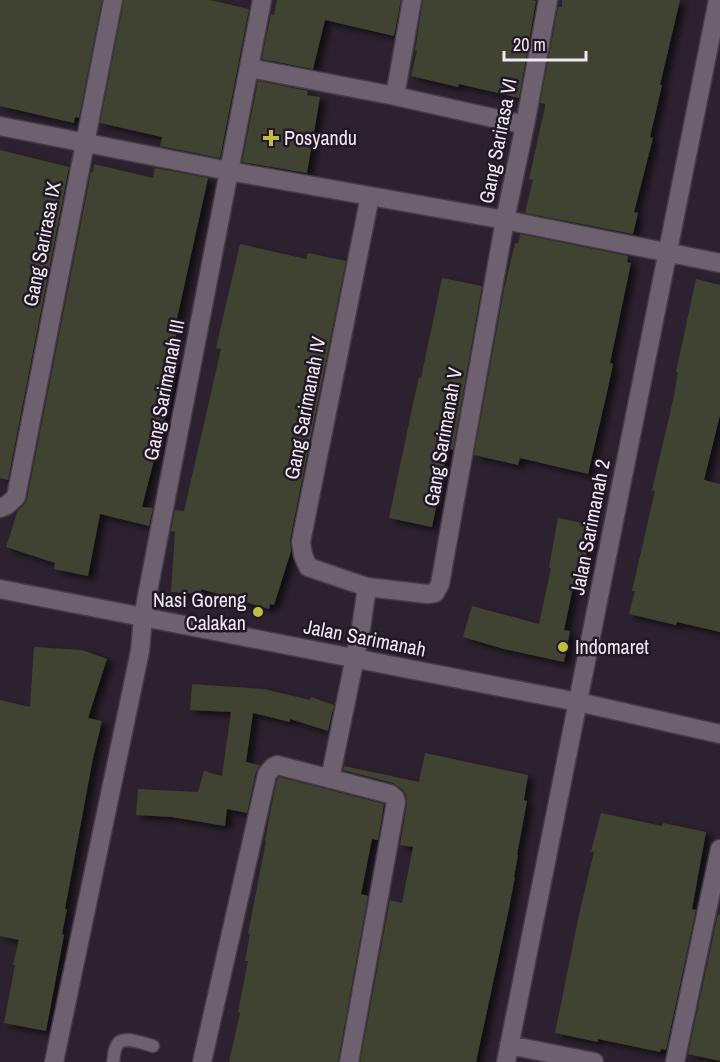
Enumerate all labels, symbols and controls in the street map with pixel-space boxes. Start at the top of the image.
scale bar [504,24,586,62]
text: 20 m [513,32,546,57]
street label: Gang Sarirasa VI [472,76,523,206]
place label: Posyandu [284,124,357,151]
marker: Posyandu [262,129,280,147]
street label: Gang Sarirasa IX [16,179,67,309]
street label: Gang Sarimanah III [137,317,190,463]
street label: Gang Sarimanah IV [277,334,332,482]
street label: Gang Sarimanah V [417,365,468,508]
street label: Jalan Sarimanah 2 [563,457,616,597]
place label: Nasi Goreng Calakan [153,586,246,636]
marker: Nasi Goreng Calakan [251,605,265,619]
street label: Jalan Sarimanah [302,612,429,663]
place label: Indomaret [575,633,649,660]
marker: Indomaret [556,640,570,654]

